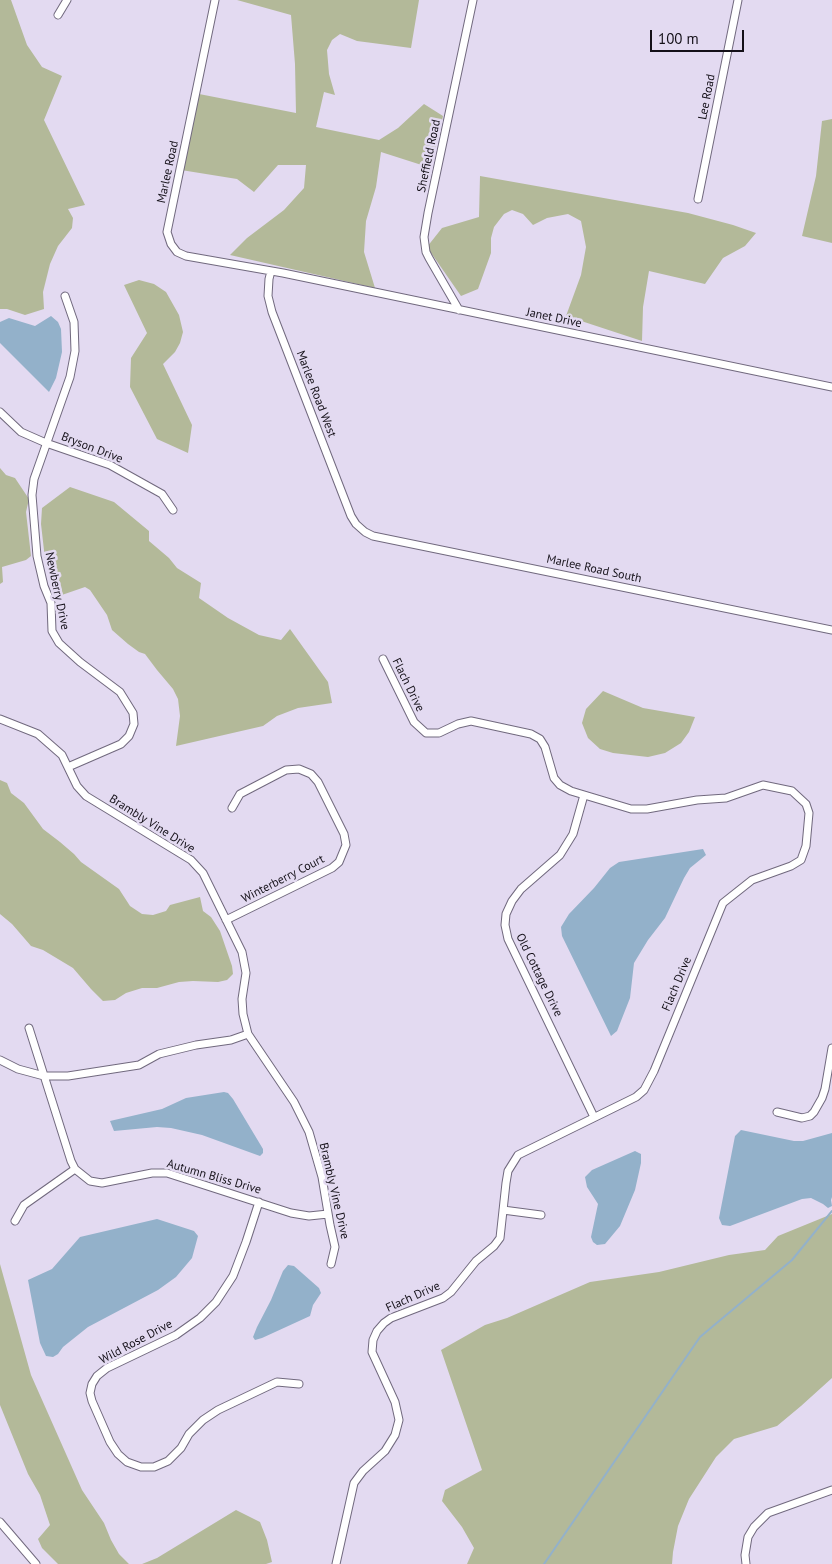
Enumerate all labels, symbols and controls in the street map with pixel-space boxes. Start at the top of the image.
scale bar [652,20,746,52]
text: 100 m [658,29,699,48]
street label: Lee Road [696,73,718,121]
street label: Sheffield Road [414,118,444,194]
street label: Marlee Road [154,139,182,205]
street label: Janet Drive [525,305,583,331]
street label: Marlee Road West [293,349,339,439]
street label: Bryson Drive [59,430,125,466]
street label: Newberry Drive [42,551,72,631]
street label: Marlee Road South [545,552,643,586]
street label: Flach Drive [389,656,427,714]
street label: Brambly Vine Drive [106,792,198,856]
street label: Winterberry Court [239,852,327,906]
street label: Old Cottage Drive [513,931,565,1019]
street label: Flach Drive [659,955,695,1013]
street label: Brambly Vine Drive [316,1141,352,1241]
street label: Autumn Bliss Drive [165,1157,263,1197]
street label: Flach Drive [384,1279,442,1315]
street label: Wild Rose Drive [97,1317,175,1367]

